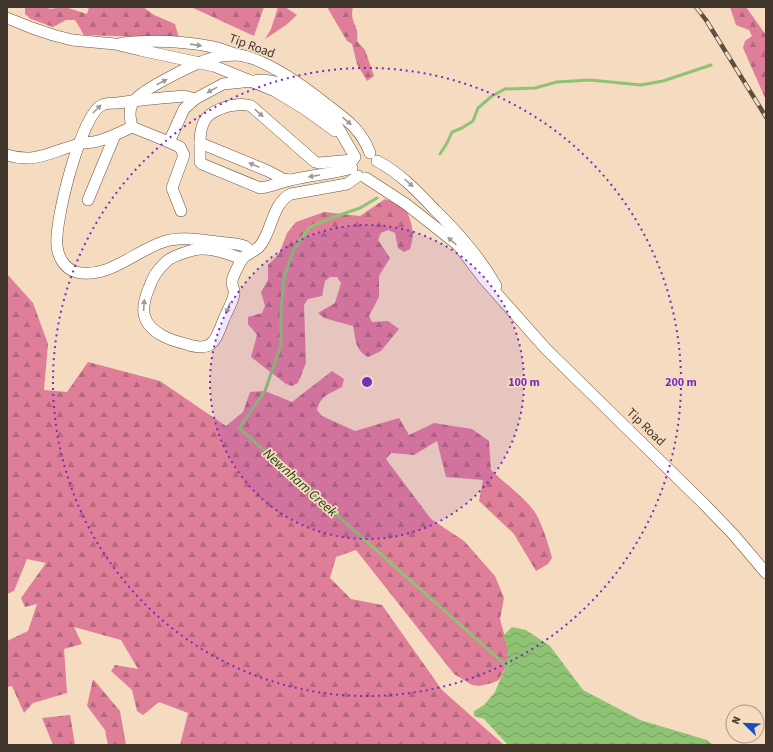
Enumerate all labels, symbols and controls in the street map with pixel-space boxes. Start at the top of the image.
street label: Tip Road [226,29,278,63]
one-way arrow [190,42,202,48]
one-way arrow [156,79,167,85]
one-way arrow [206,87,218,93]
one-way arrow [92,104,102,114]
one-way arrow [254,108,264,117]
one-way arrow [342,116,352,126]
one-way arrow [249,162,260,168]
one-way arrow [308,173,320,179]
one-way arrow [404,178,413,187]
one-way arrow [447,236,458,245]
one-way arrow [140,299,147,311]
one-way arrow [225,302,231,313]
text: 100 m [508,374,540,391]
text: 200 m [665,374,697,391]
centre of rings [360,375,374,389]
street label: Tip Road [623,404,669,450]
water label: Newnham Creek [258,444,342,522]
north arrow [725,704,765,744]
text: N [728,714,745,727]

